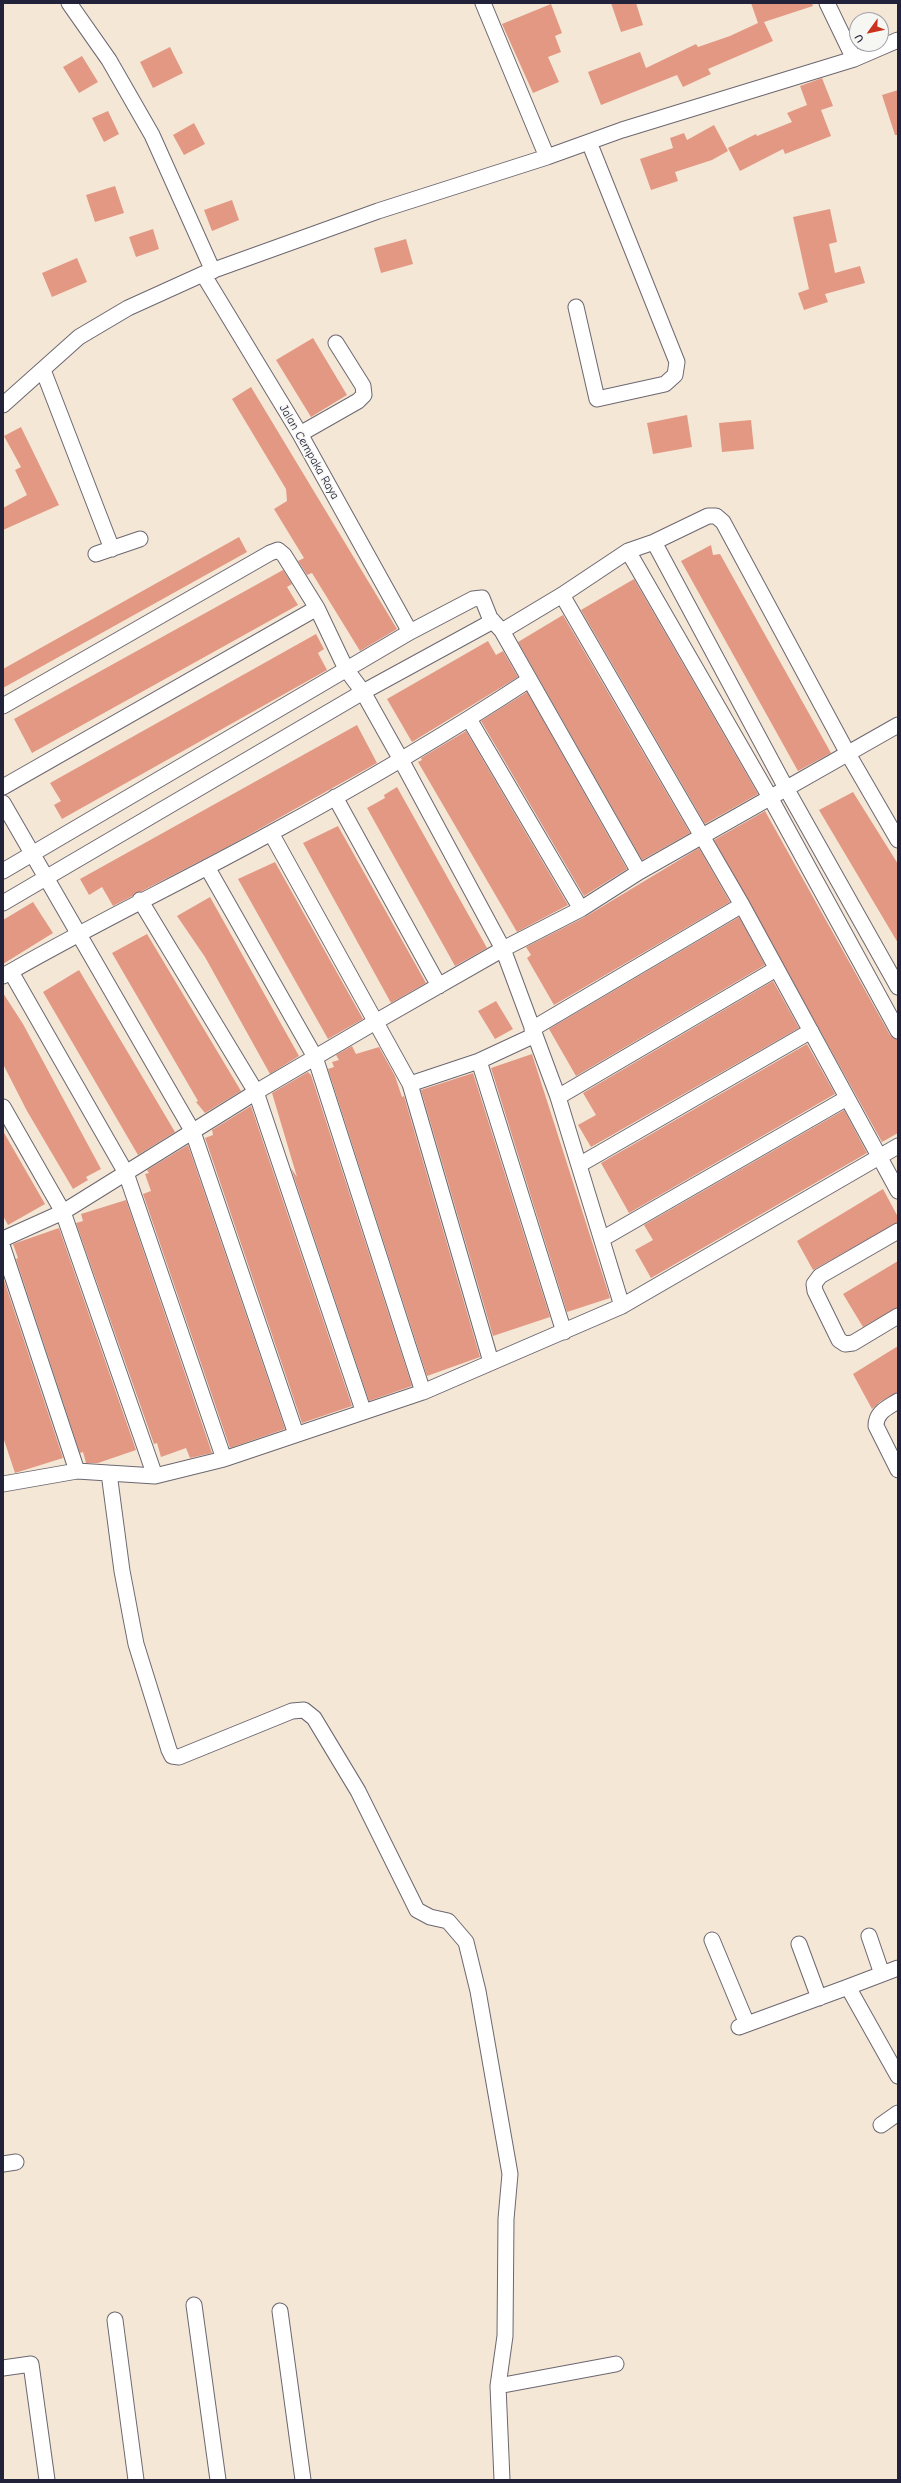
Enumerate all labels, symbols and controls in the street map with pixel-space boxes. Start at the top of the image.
north arrow [849,12,889,52]
text: U [852,32,867,45]
street label: Jalan Cempaka Raya [276,402,342,502]

